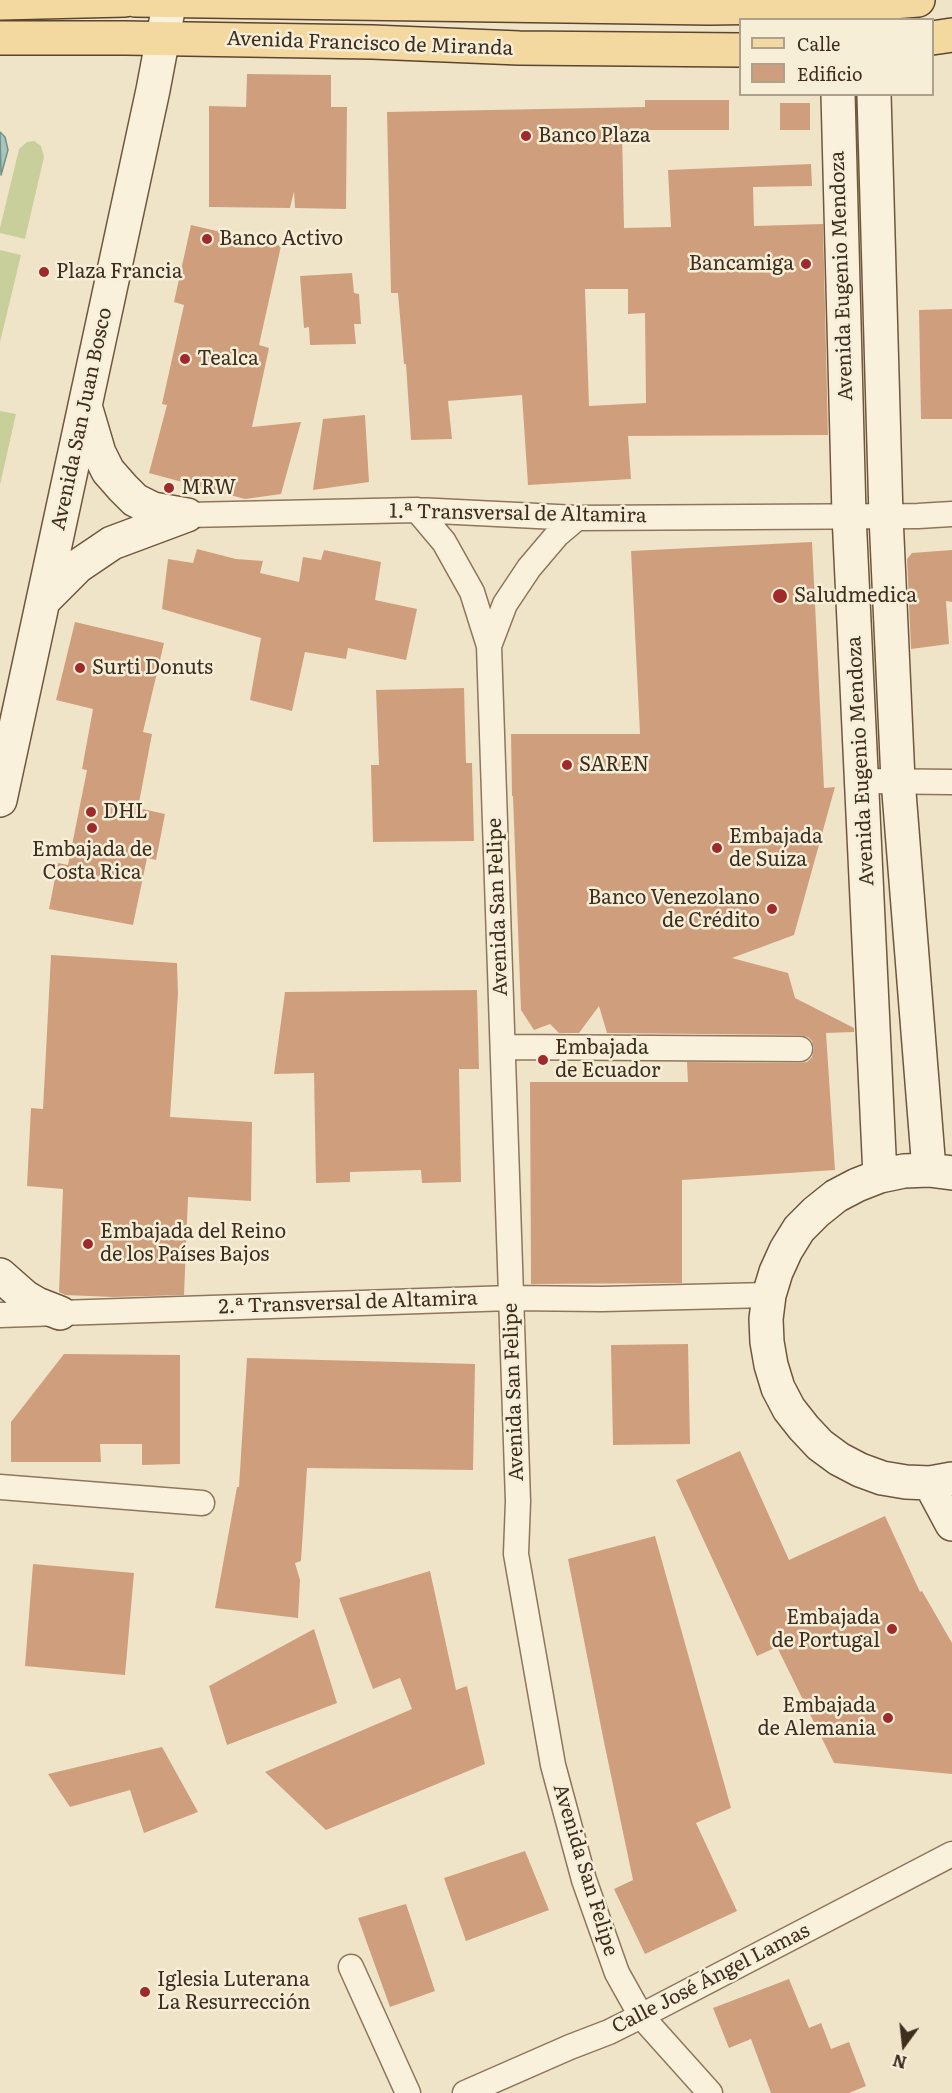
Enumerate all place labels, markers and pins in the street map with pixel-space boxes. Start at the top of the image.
place label: Banco Plaza [538,124,651,148]
marker: Banco Plaza [519,129,533,143]
place label: Banco Activo [219,227,343,251]
marker: Banco Activo [200,232,214,246]
place label: Bancamiga [689,252,794,276]
marker: Bancamiga [799,257,813,271]
place label: Plaza Francia [56,260,182,284]
marker: Plaza Francia [37,265,51,279]
place label: Tealca [197,347,259,371]
marker: Tealca [178,352,192,366]
place label: MRW [181,476,236,500]
marker: MRW [162,481,176,495]
place label: Saludmedica [794,584,917,608]
marker: Saludmedica [771,587,789,605]
place label: Surti Donuts [92,656,213,680]
marker: Surti Donuts [73,661,87,675]
place label: SAREN [579,753,649,777]
marker: SAREN [560,758,574,772]
place label: DHL [103,800,148,824]
marker: DHL [84,805,98,819]
marker: Embajada de Costa Rica [85,821,99,835]
place label: Embajada de Suiza [729,825,823,872]
place label: Embajada de Costa Rica [32,838,152,885]
marker: Embajada de Suiza [710,841,724,855]
place label: Banco Venezolano de Crédito [588,886,760,933]
marker: Banco Venezolano de Crédito [765,902,779,916]
place label: Embajada de Ecuador [555,1036,660,1083]
marker: Embajada de Ecuador [536,1053,550,1067]
place label: Embajada del Reino de los Países Bajos [100,1220,286,1267]
marker: Embajada del Reino de los Países Bajos [81,1237,95,1251]
place label: Embajada de Portugal [772,1606,880,1653]
marker: Embajada de Portugal [885,1622,899,1636]
place label: Embajada de Alemania [758,1694,876,1741]
marker: Embajada de Alemania [881,1711,895,1725]
place label: Iglesia Luterana La Resurrección [157,1968,310,2015]
marker: Iglesia Luterana La Resurrección [138,1985,152,1999]

